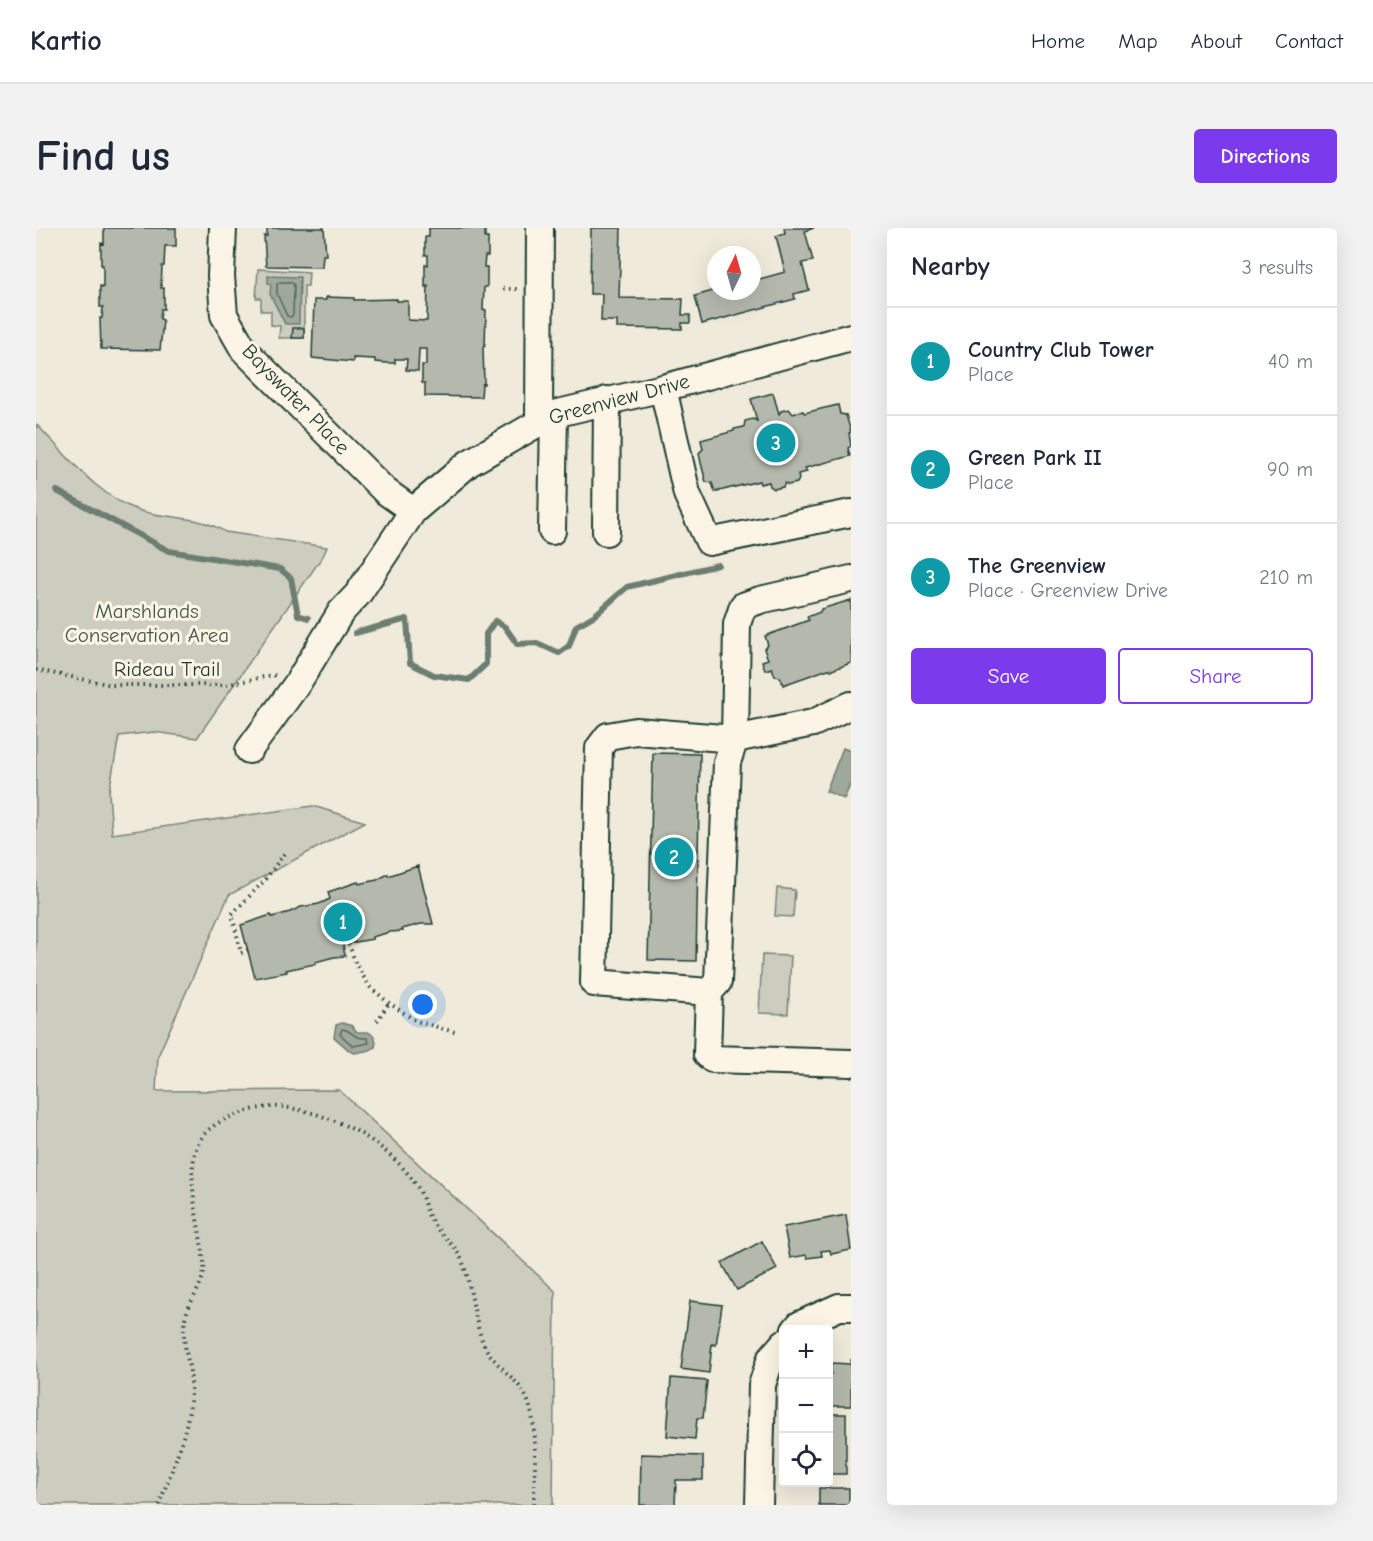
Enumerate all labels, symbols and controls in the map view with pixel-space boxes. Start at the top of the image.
text: Kartio [30,25,102,57]
text: Home [1031,29,1085,53]
text: Map [1118,29,1158,53]
text: About [1191,29,1242,53]
text: Contact [1275,29,1343,53]
button: Directions [1194,129,1337,183]
text: Find us [36,132,170,181]
north arrow [707,246,761,300]
text: Nearby [911,252,990,282]
text: 3 results [1242,256,1313,279]
text: Country Club Tower [968,337,1154,363]
street label: Bayswater Place [237,339,355,459]
text: 1 [927,350,934,373]
text: 40 m [1268,350,1313,373]
text: Place [968,363,1014,386]
street label: Greenview Drive [546,369,692,429]
pin: 3 [756,420,796,466]
text: Green Park II [968,445,1102,471]
text: 2 [926,458,935,481]
text: 90 m [1267,458,1313,481]
text: Place [968,471,1014,494]
text: The Greenview [968,553,1106,579]
text: 3 [926,566,935,589]
text: 210 m [1259,566,1313,589]
text: Place · Greenview Drive [968,579,1168,602]
park label: Marshlands Conservation Area [65,599,229,647]
button: Save [911,648,1106,704]
button: Share [1118,648,1313,704]
street label: Rideau Trail [114,657,220,681]
pin: 2 [654,834,694,880]
pin: 1 [324,900,362,944]
your location [408,990,437,1019]
map controls [779,1325,833,1487]
button: + [779,1325,833,1379]
button: − [779,1379,833,1433]
button: locate [779,1433,833,1487]

